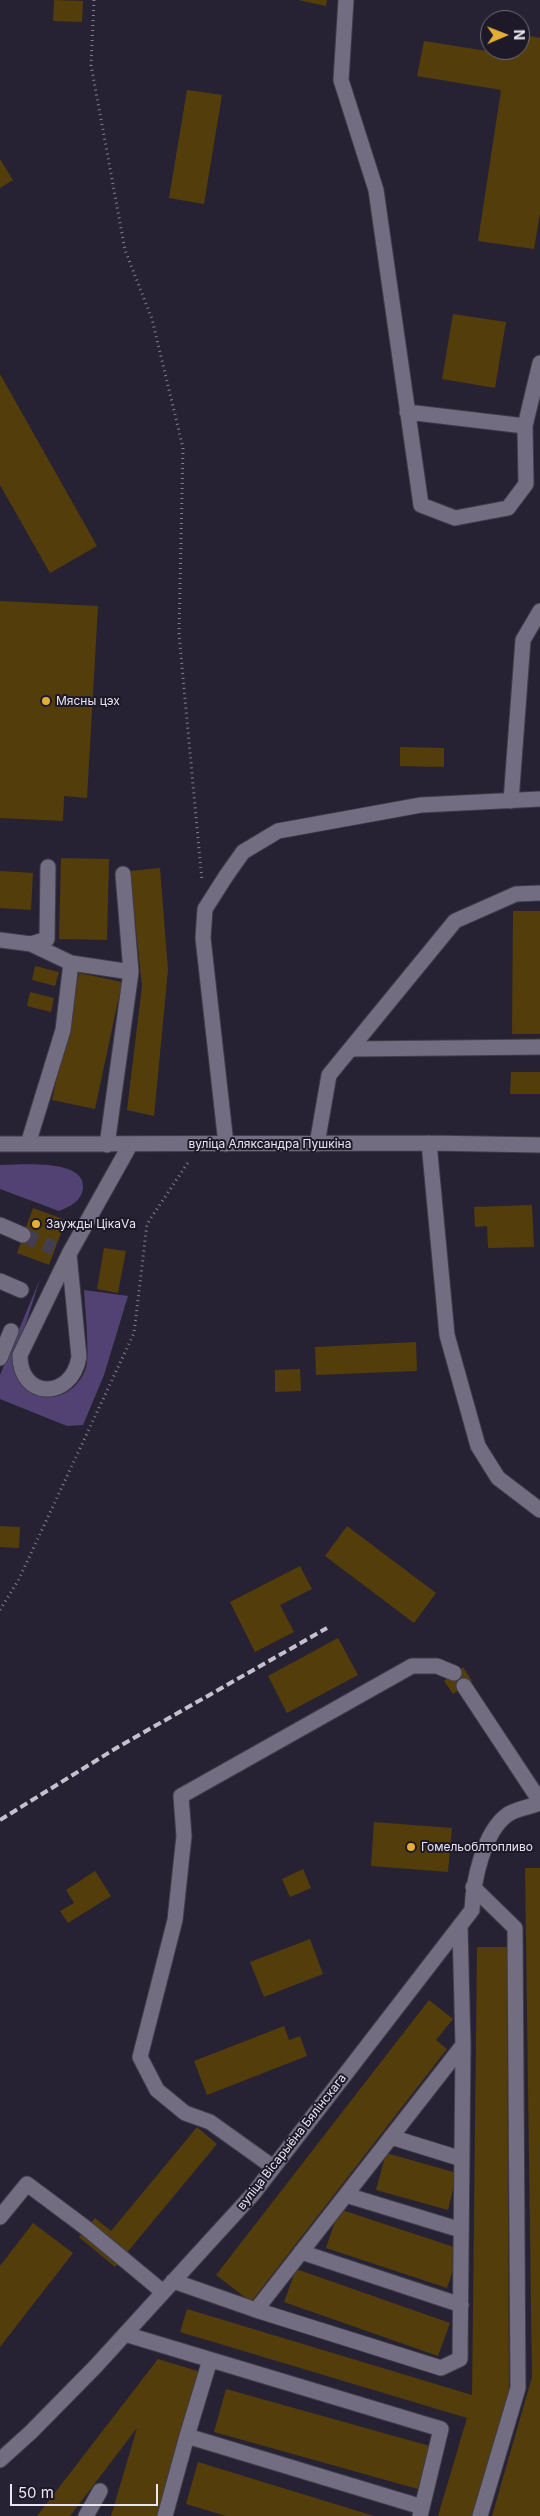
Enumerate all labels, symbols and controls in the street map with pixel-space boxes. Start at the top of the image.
north arrow [480,10,530,60]
text: N [511,29,528,40]
place label: Мясны цэх [56,694,120,708]
marker: Мясны цэх [40,695,52,707]
street label: вуліца Аляксандра Пушкіна [189,1137,351,1151]
place label: Заужды ЦікаVа [46,1217,136,1231]
marker: Заужды ЦікаVа [30,1218,42,1230]
place label: Гомельоблтопливо [421,1840,533,1854]
marker: Гомельоблтопливо [405,1841,417,1853]
street label: вуліца Вісарыёна Бялінскага [235,2071,349,2213]
scale bar [12,2474,160,2506]
text: 50 m [18,2483,54,2502]

